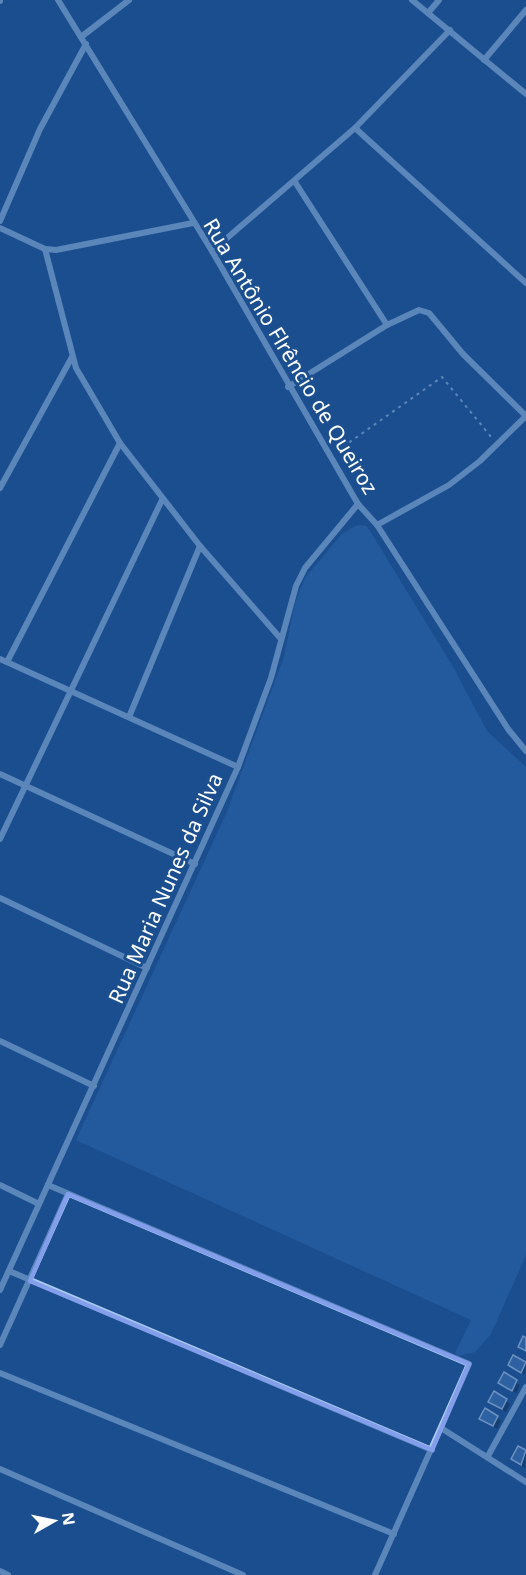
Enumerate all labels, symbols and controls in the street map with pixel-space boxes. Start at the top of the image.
street label: Rua Antônio Flrêncio de Queiroz [197,213,385,499]
street label: Rua Maria Nunes da Silva [101,768,229,1008]
north arrow [24,1491,84,1551]
text: N [57,1511,81,1527]

